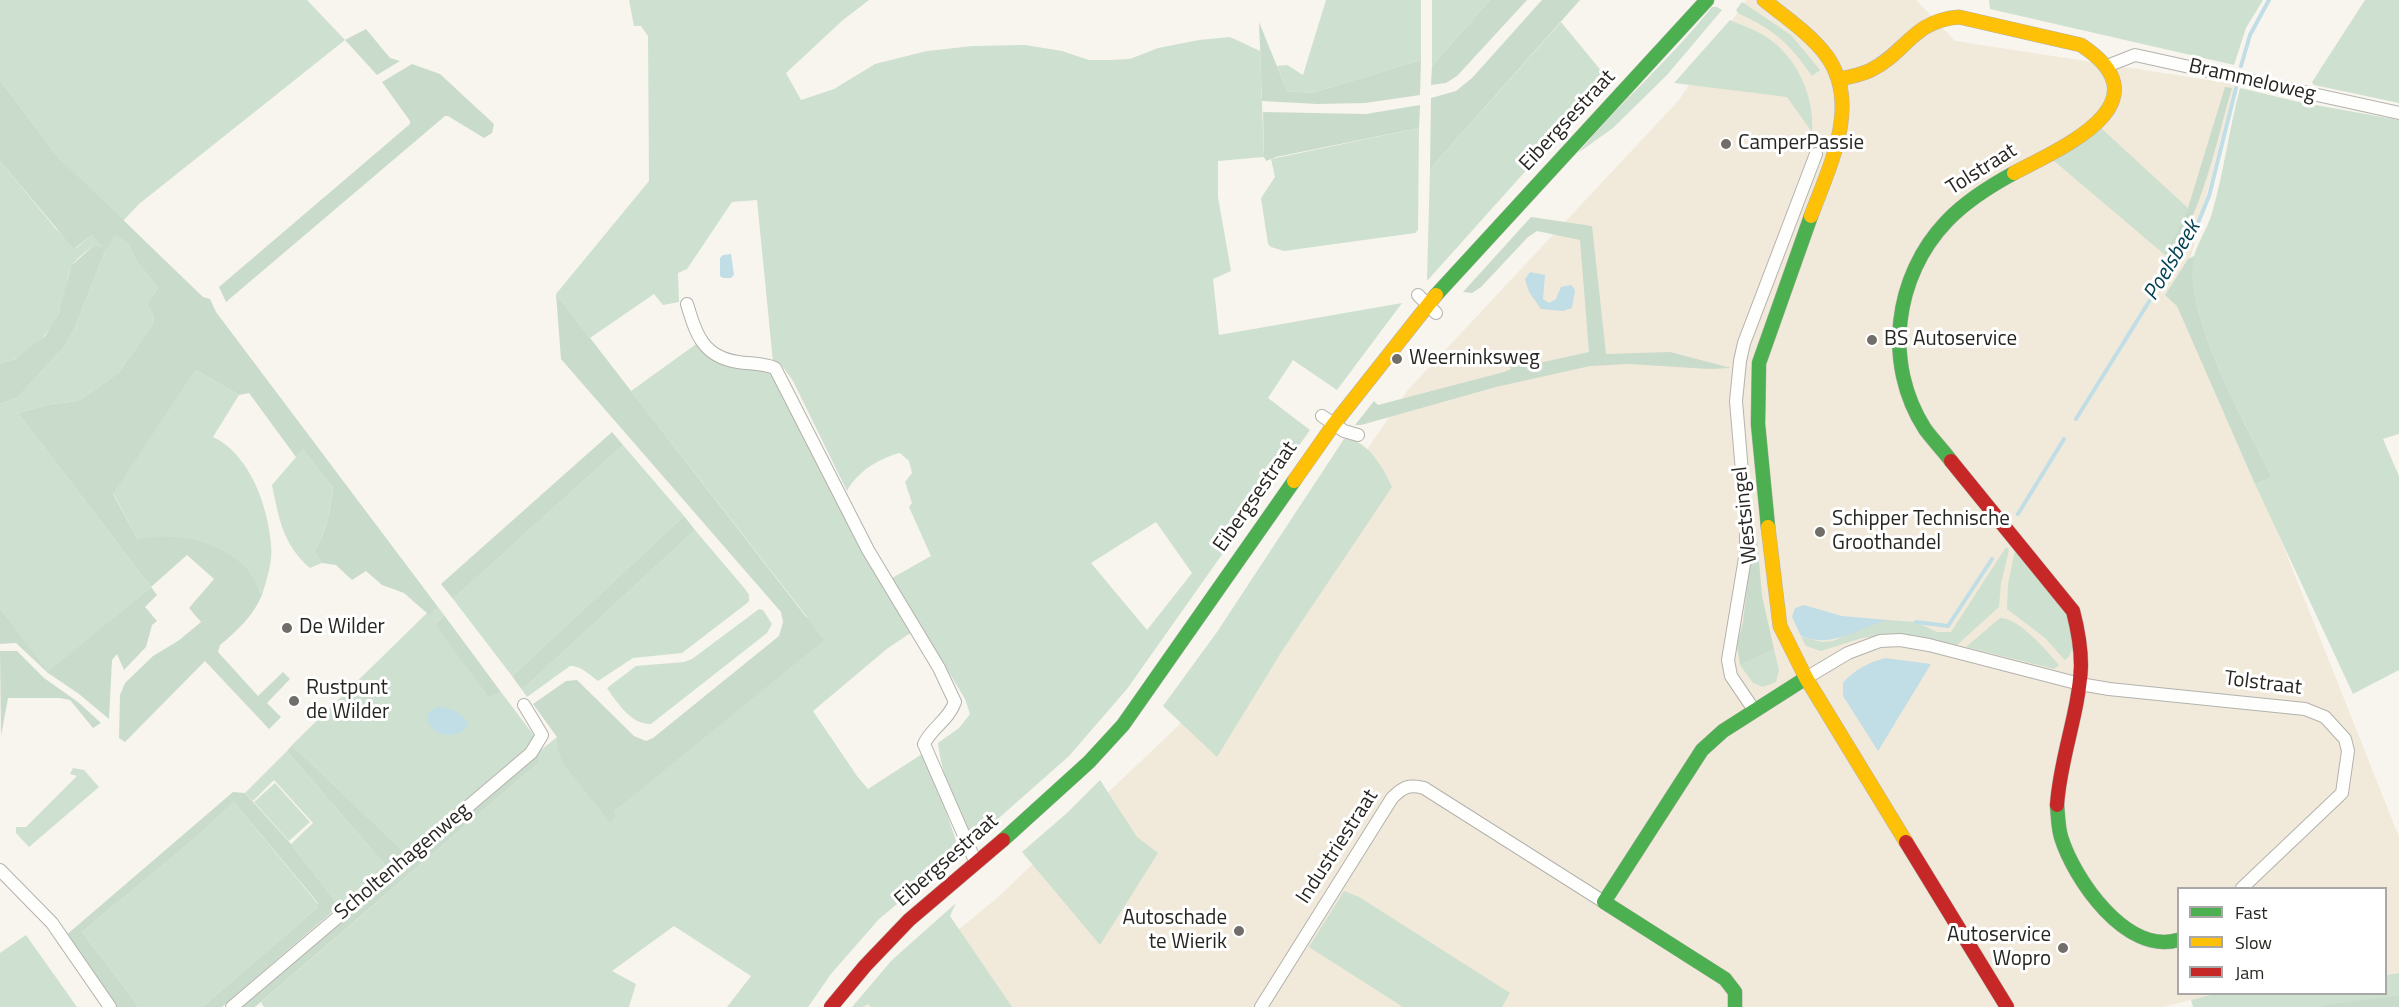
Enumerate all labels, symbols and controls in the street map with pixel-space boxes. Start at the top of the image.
street label: Brammeloweg [2186,54,2318,108]
street label: Eibergsestraat [1515,65,1621,177]
place label: CamperPassie [1738,131,1864,157]
marker: CamperPassie [1719,137,1733,151]
street label: Tolstraat [1942,139,2022,201]
water label: Poelsbeek [2139,216,2207,306]
place label: BS Autoservice [1884,327,2017,353]
marker: BS Autoservice [1865,333,1879,347]
place label: Weerninksweg [1409,346,1540,372]
marker: Weerninksweg [1390,352,1404,366]
street label: Eibergsestraat [1209,437,1303,557]
street label: Westsingel [1728,465,1764,565]
place label: Schipper Technische Groothandel [1832,507,2010,557]
marker: Schipper Technische Groothandel [1813,525,1827,539]
place label: De Wilder [299,615,385,641]
marker: De Wilder [280,621,294,635]
street label: Tolstraat [2223,667,2303,701]
place label: Rustpunt de Wilder [306,676,389,726]
marker: Rustpunt de Wilder [287,694,301,708]
street label: Industriestraat [1292,785,1384,909]
street label: Scholtenhagenweg [330,798,476,926]
street label: Eibergsestraat [890,809,1004,913]
legend [2177,887,2387,995]
text: Fast [2235,899,2268,926]
place label: Autoschade te Wierik [1122,906,1227,956]
place label: Autoservice Wopro [1947,923,2051,973]
marker: Autoschade te Wierik [1232,924,1246,938]
text: Slow [2235,929,2272,956]
marker: Autoservice Wopro [2056,941,2070,955]
text: Jam [2235,959,2264,986]

